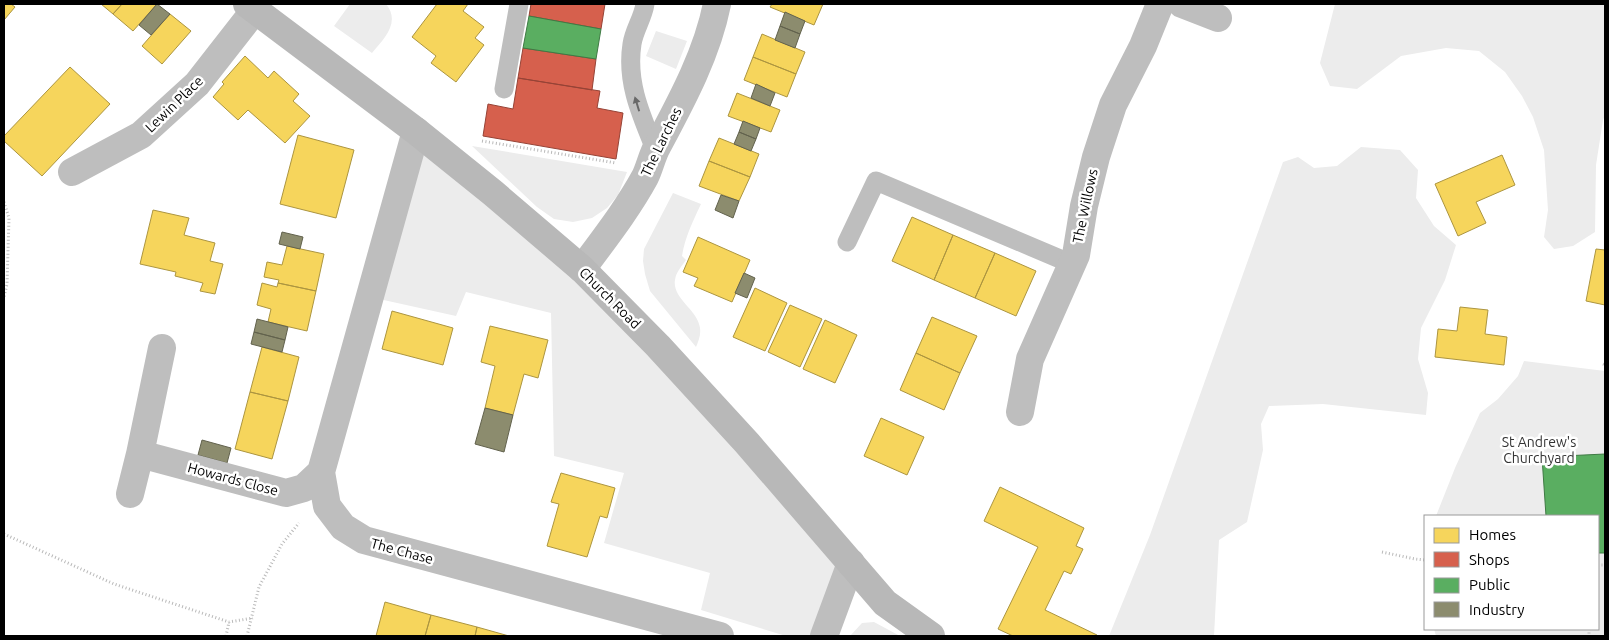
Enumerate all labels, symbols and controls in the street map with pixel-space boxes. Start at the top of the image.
street label: Lewin Place [142,73,206,135]
one-way arrow [633,96,641,111]
street label: The Larches [637,105,685,179]
street label: The Willows [1069,167,1101,245]
street label: Church Road [576,264,644,332]
park label: St Andrew's Churchyard [1502,434,1576,466]
street label: Howards Close [186,459,280,499]
legend [1424,515,1599,630]
text: Homes [1469,526,1516,543]
street label: The Chase [369,535,435,567]
text: Shops [1469,551,1510,568]
text: Public [1469,576,1510,593]
text: Industry [1469,601,1524,618]

